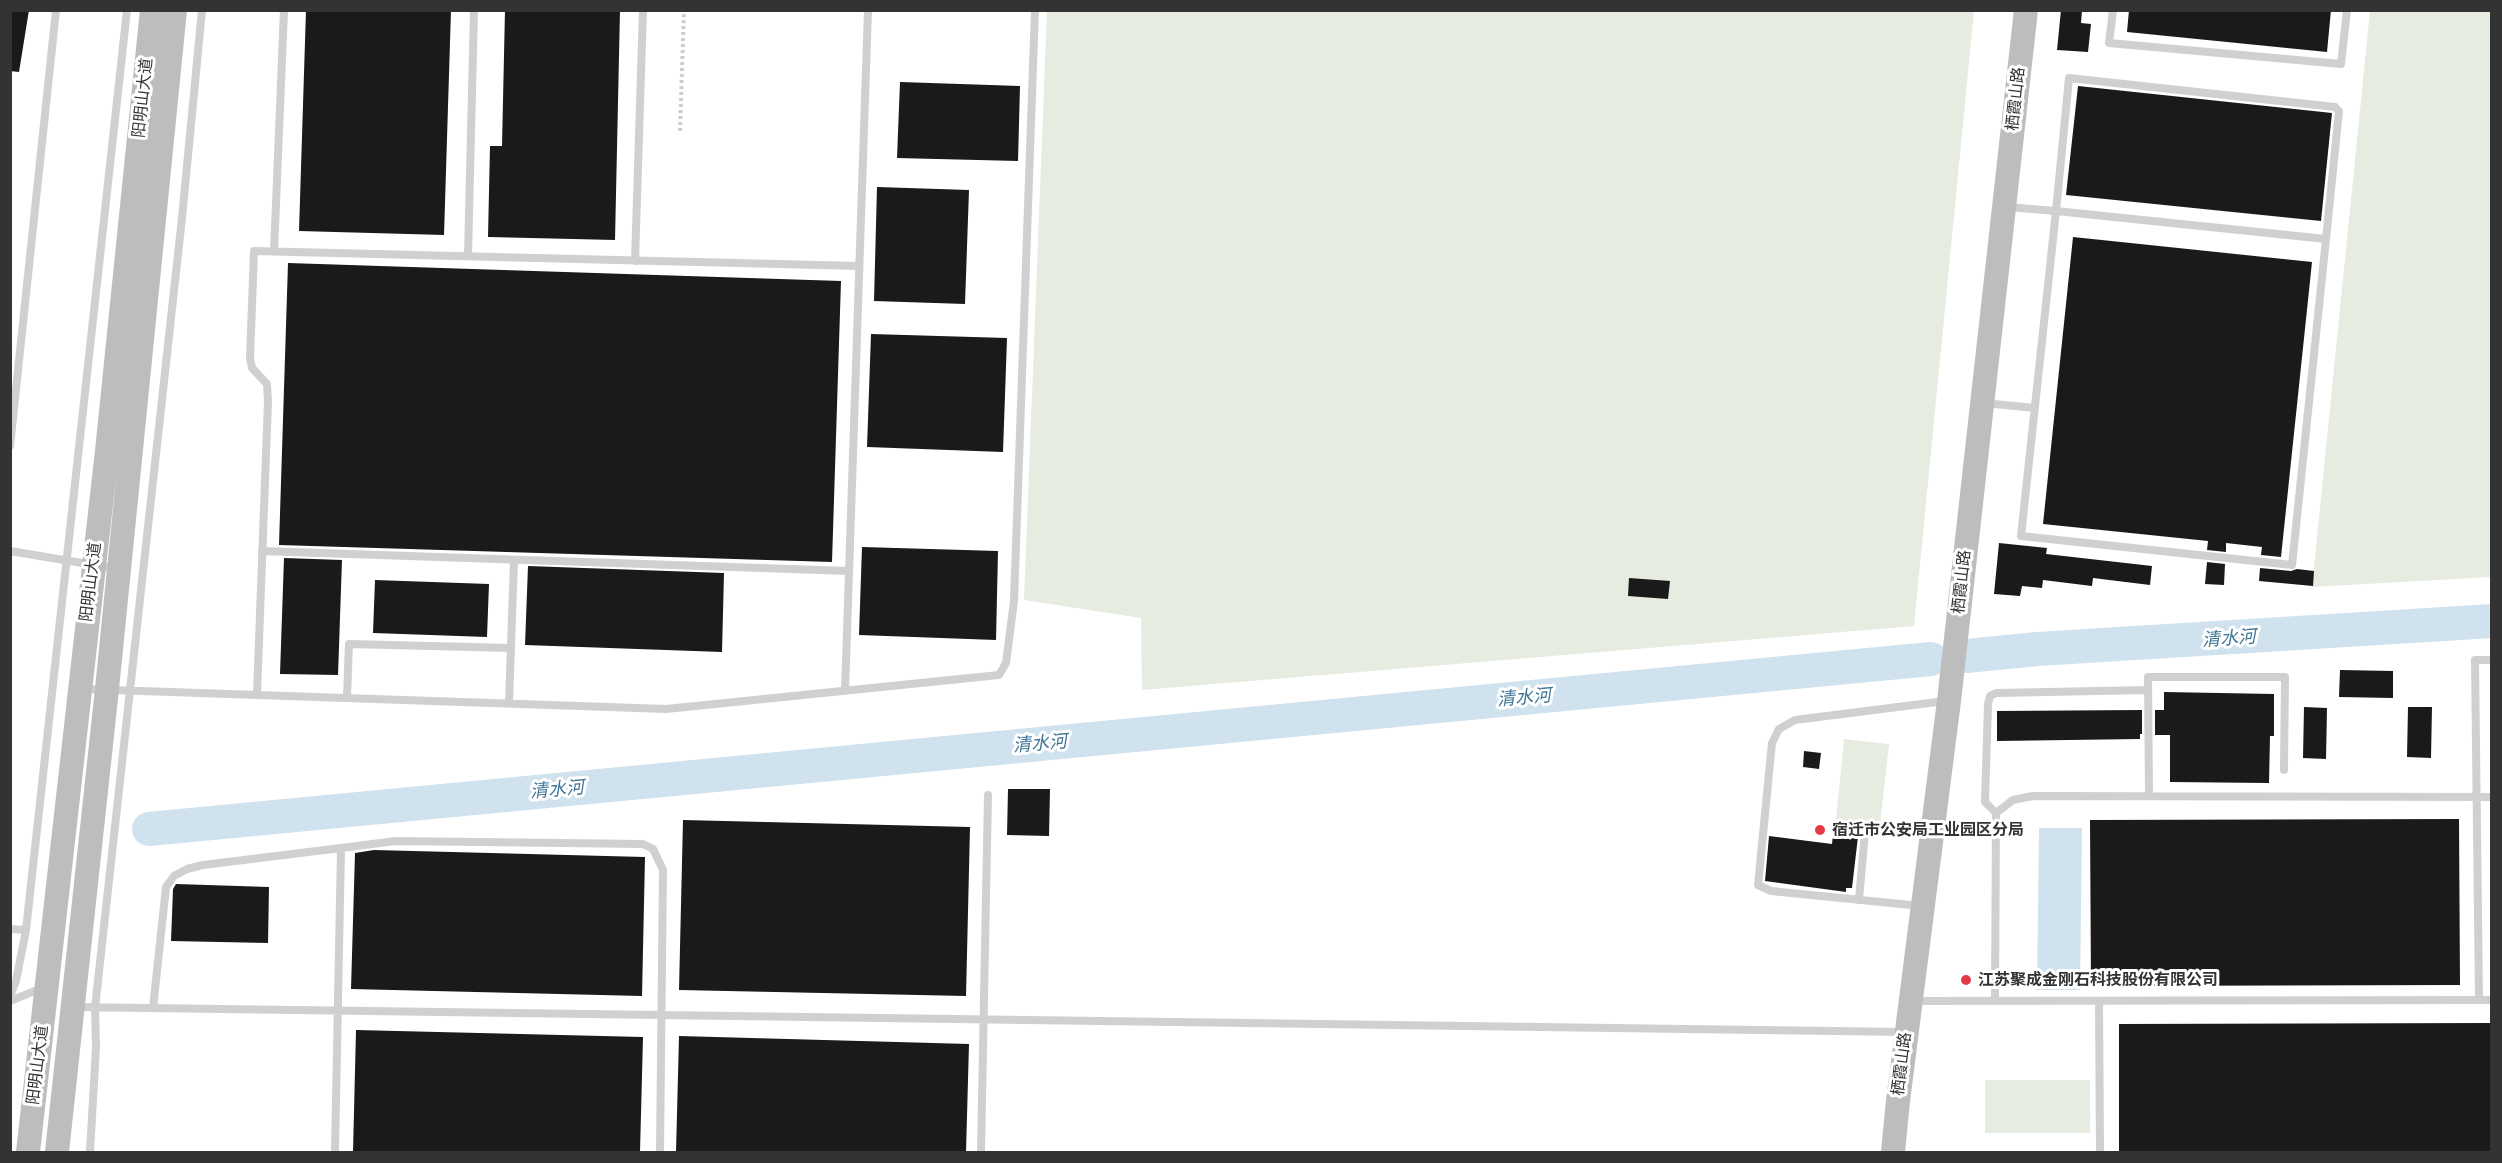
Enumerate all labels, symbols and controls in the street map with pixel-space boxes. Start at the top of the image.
street label: 阳明山大道 [129,57,157,139]
street label: 栖霞山路 [2003,66,2029,132]
street label: 阳明山大道 [77,541,105,623]
street label: 栖霞山路 [1949,549,1975,615]
water label: 清水河 [2201,626,2257,652]
water label: 清水河 [1496,685,1552,711]
water label: 清水河 [1012,731,1068,757]
water label: 清水河 [529,777,585,803]
place label: 宿迁市公安局工业园区分局 [1832,820,2024,840]
marker: 宿迁市公安局工业园区分局 [1813,823,1827,837]
place label: 江苏聚成金刚石科技股份有限公司 [1978,970,2218,990]
marker: 江苏聚成金刚石科技股份有限公司 [1959,973,1973,987]
street label: 阳明山大道 [24,1024,52,1106]
street label: 栖霞山路 [1889,1031,1915,1097]

